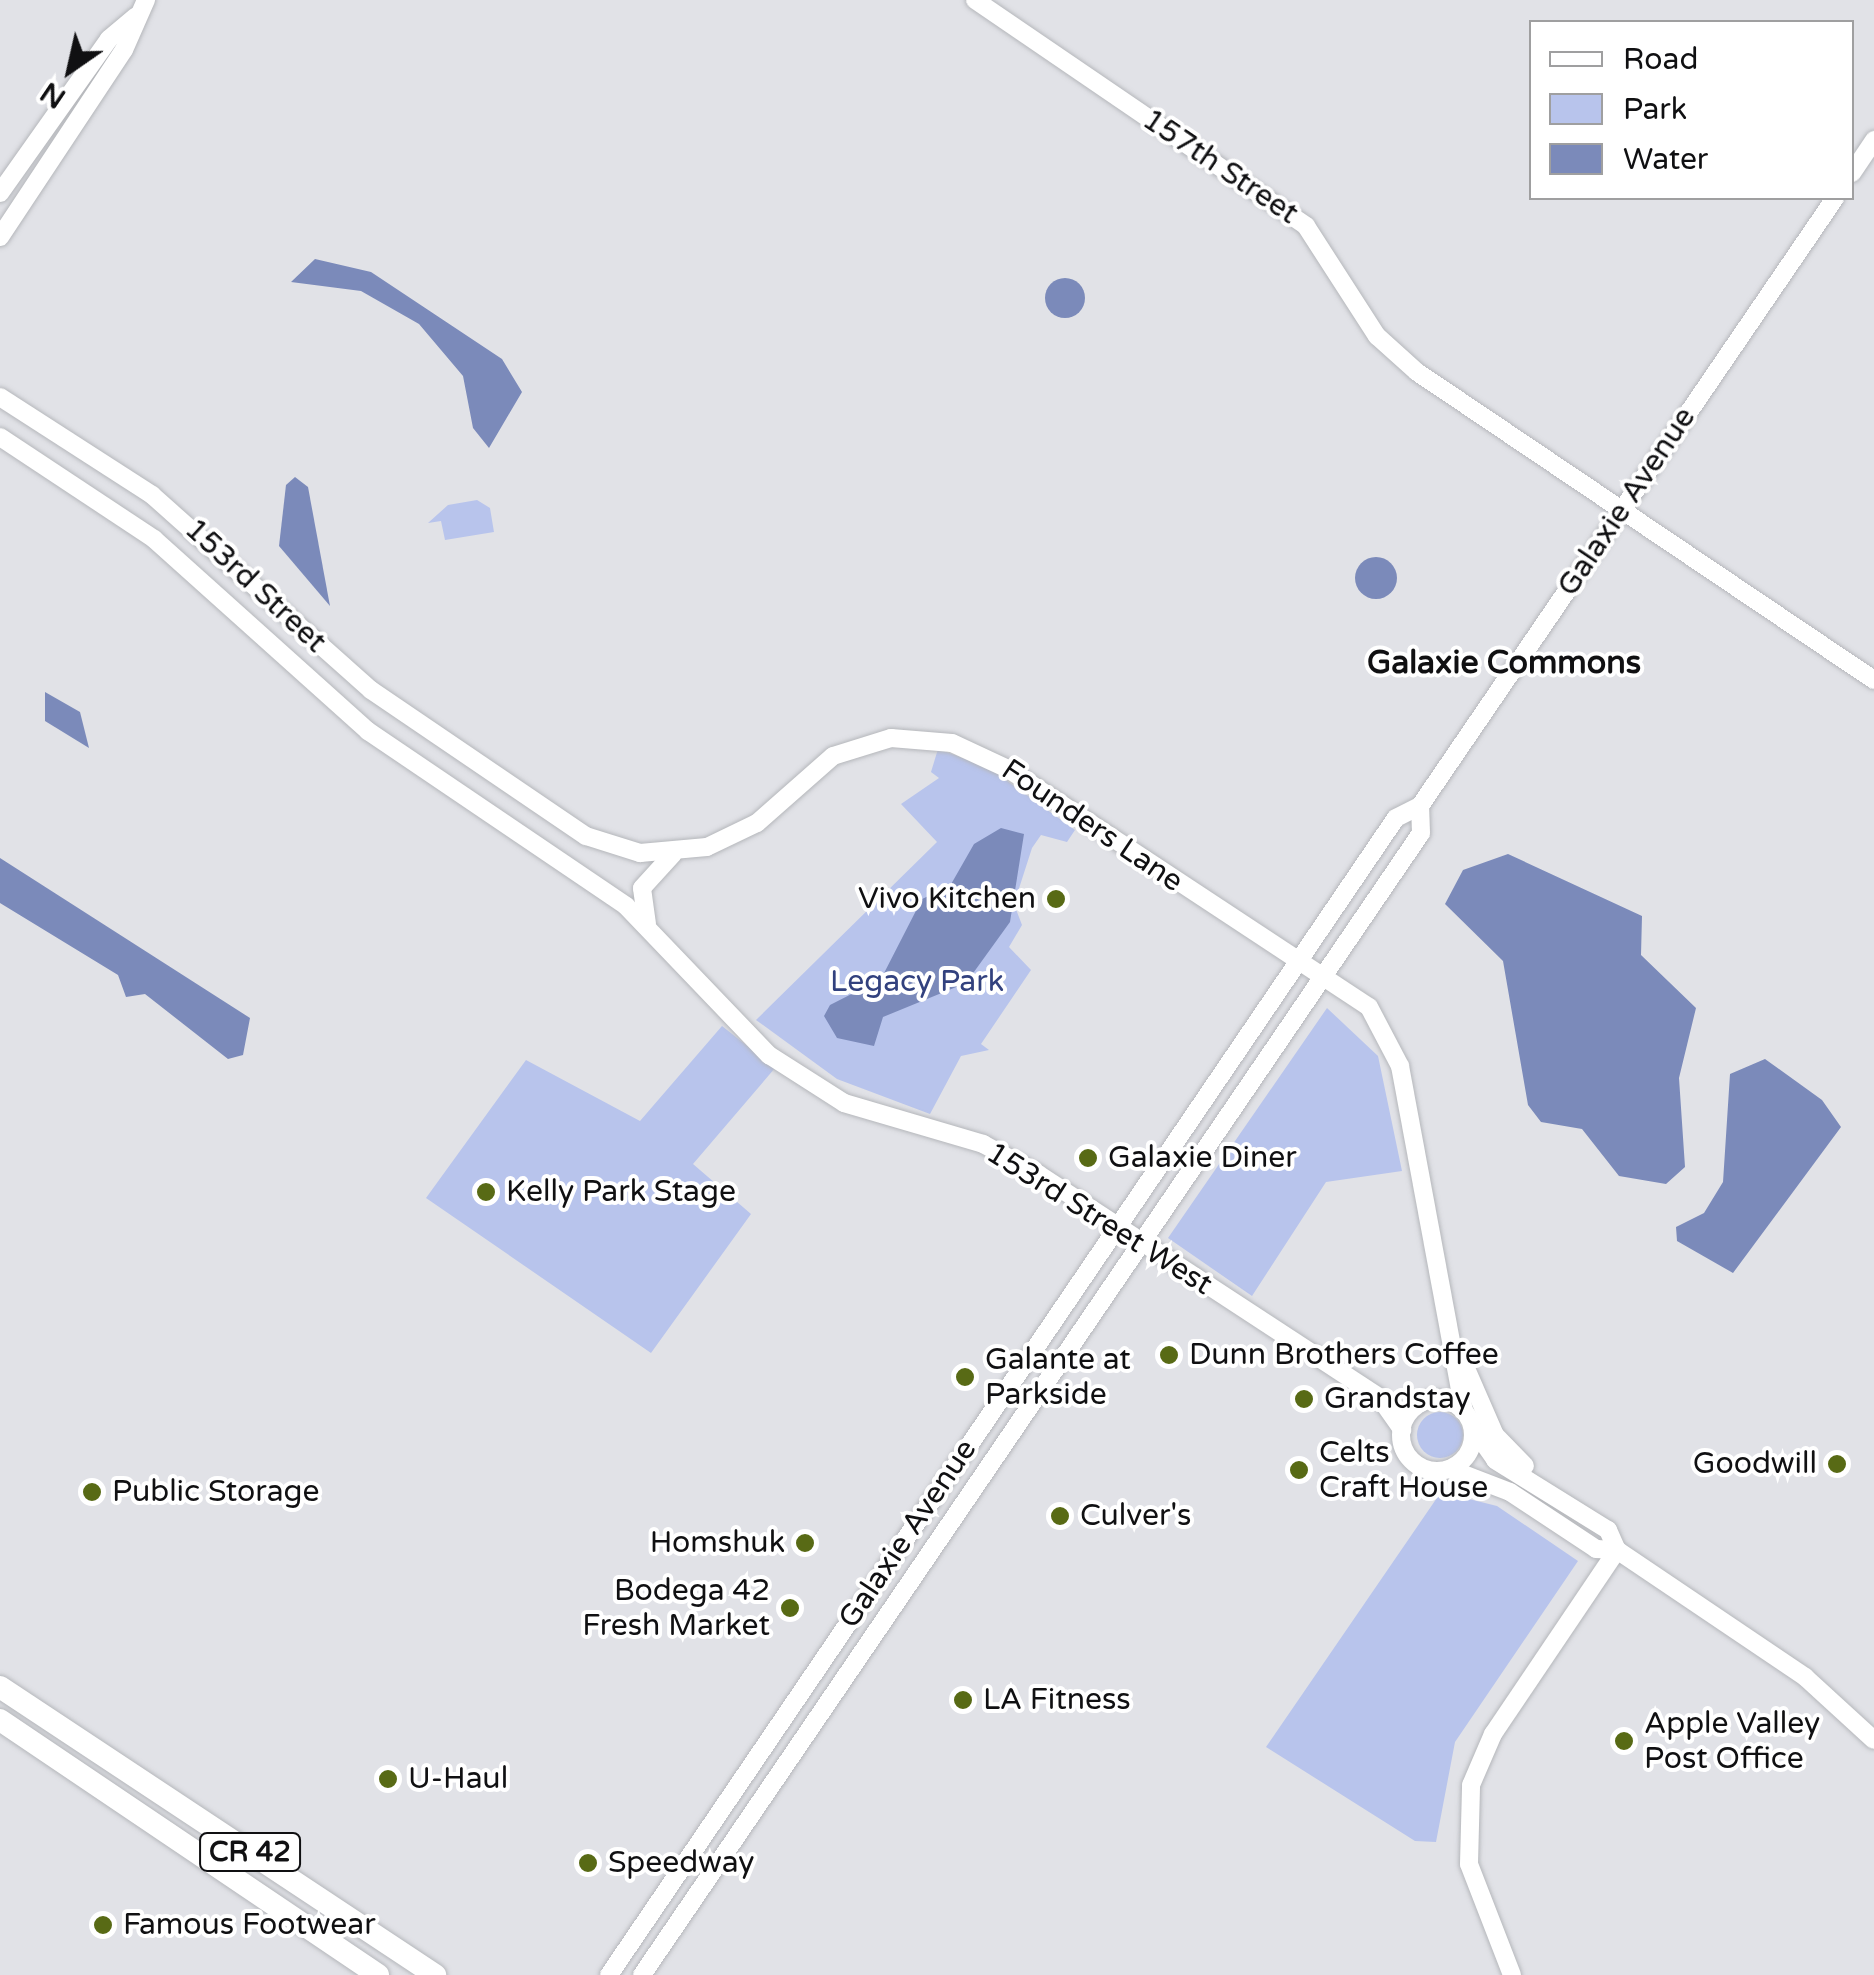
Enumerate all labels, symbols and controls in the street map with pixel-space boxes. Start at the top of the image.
north arrow [20,20,120,120]
legend [1529,20,1854,200]
text: Road [1623,41,1698,78]
text: N [34,74,72,115]
text: Park [1623,91,1687,128]
street label: 157th Street [1135,102,1305,232]
text: Water [1623,141,1708,178]
street label: Galaxie Avenue [1551,401,1703,603]
street label: 153rd Street [177,511,333,661]
district label: Galaxie Commons [1367,644,1641,682]
street label: Founders Lane [995,752,1189,900]
place label: Vivo Kitchen [858,881,1036,917]
marker: Vivo Kitchen [1045,888,1067,910]
park label: Legacy Park [830,964,1004,1000]
street label: 153rd Street West [979,1135,1219,1303]
place label: Galaxie Diner [1108,1140,1297,1176]
marker: Galaxie Diner [1077,1147,1099,1169]
place label: Kelly Park Stage [506,1174,736,1210]
marker: Kelly Park Stage [475,1181,497,1203]
place label: Dunn Brothers Coffee [1189,1337,1499,1373]
place label: Galante at Parkside [985,1342,1131,1412]
marker: Dunn Brothers Coffee [1158,1344,1180,1366]
marker: Galante at Parkside [954,1366,976,1388]
place label: Grandstay [1324,1381,1471,1417]
marker: Grandstay [1293,1388,1315,1410]
street label: Galaxie Avenue [832,1433,984,1635]
place label: Celts Craft House [1319,1435,1488,1506]
place label: Goodwill [1693,1446,1817,1482]
marker: Goodwill [1826,1453,1848,1475]
marker: Celts Craft House [1288,1459,1310,1481]
place label: Public Storage [112,1474,319,1510]
marker: Public Storage [81,1481,103,1503]
place label: Culver's [1080,1498,1191,1534]
marker: Culver's [1049,1505,1071,1527]
place label: Homshuk [650,1525,785,1561]
marker: Homshuk [794,1532,816,1554]
place label: Bodega 42 Fresh Market [582,1573,770,1644]
marker: Bodega 42 Fresh Market [779,1597,801,1619]
place label: LA Fitness [983,1682,1131,1718]
marker: LA Fitness [952,1689,974,1711]
place label: Apple Valley Post Office [1644,1706,1820,1776]
marker: Apple Valley Post Office [1613,1730,1635,1752]
place label: U-Haul [408,1761,508,1797]
marker: U-Haul [377,1768,399,1790]
road number: CR 42 [198,1829,302,1875]
place label: Speedway [608,1845,754,1881]
marker: Speedway [577,1852,599,1874]
place label: Famous Footwear [123,1907,376,1943]
marker: Famous Footwear [92,1914,114,1936]

